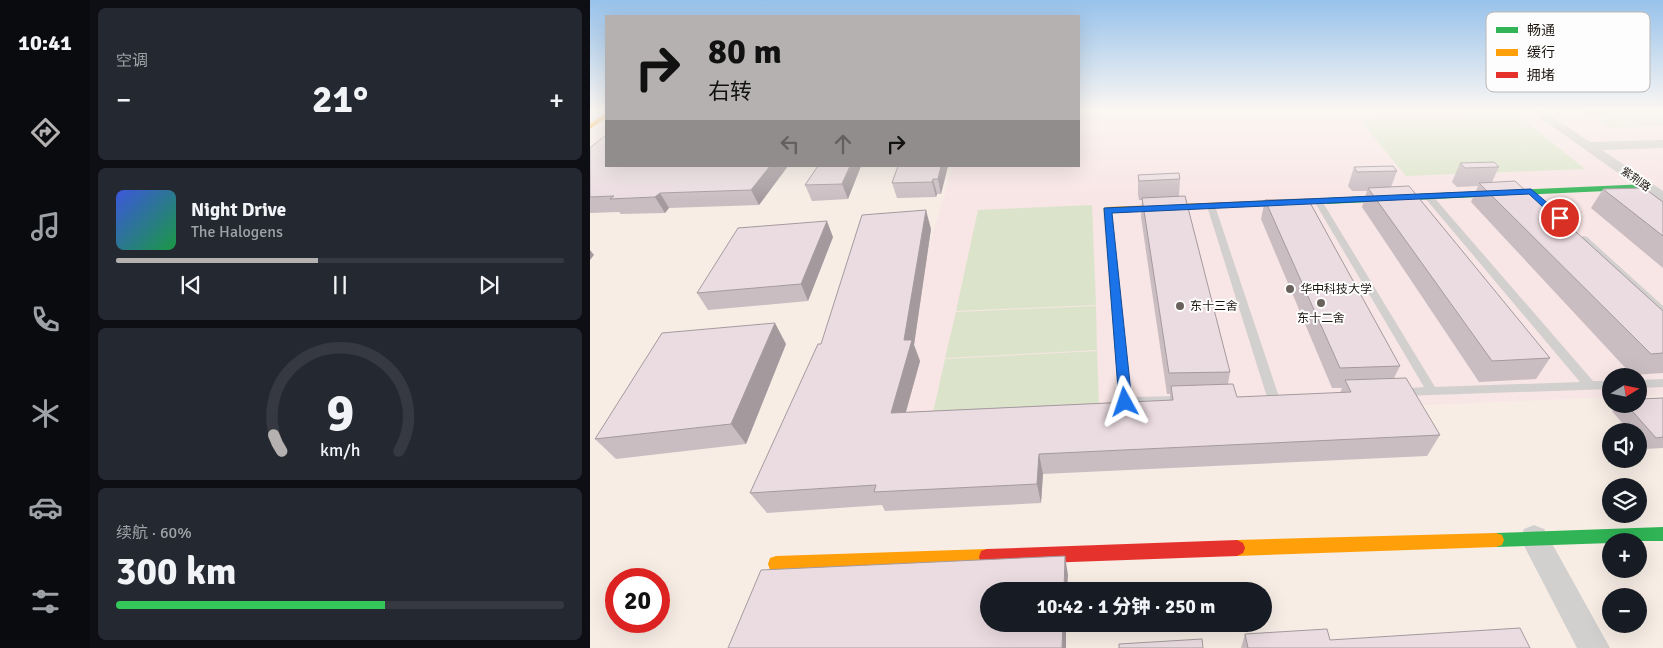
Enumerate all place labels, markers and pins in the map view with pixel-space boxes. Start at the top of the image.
pin [1539,197,1581,239]
place label: 华中科技大学 [1300,282,1372,297]
marker: 华中科技大学 [1284,283,1296,295]
marker: 东十二舍 [1315,297,1327,309]
place label: 东十三舍 [1190,299,1238,314]
marker: 东十三舍 [1174,300,1186,312]
place label: 东十二舍 [1297,311,1345,326]

